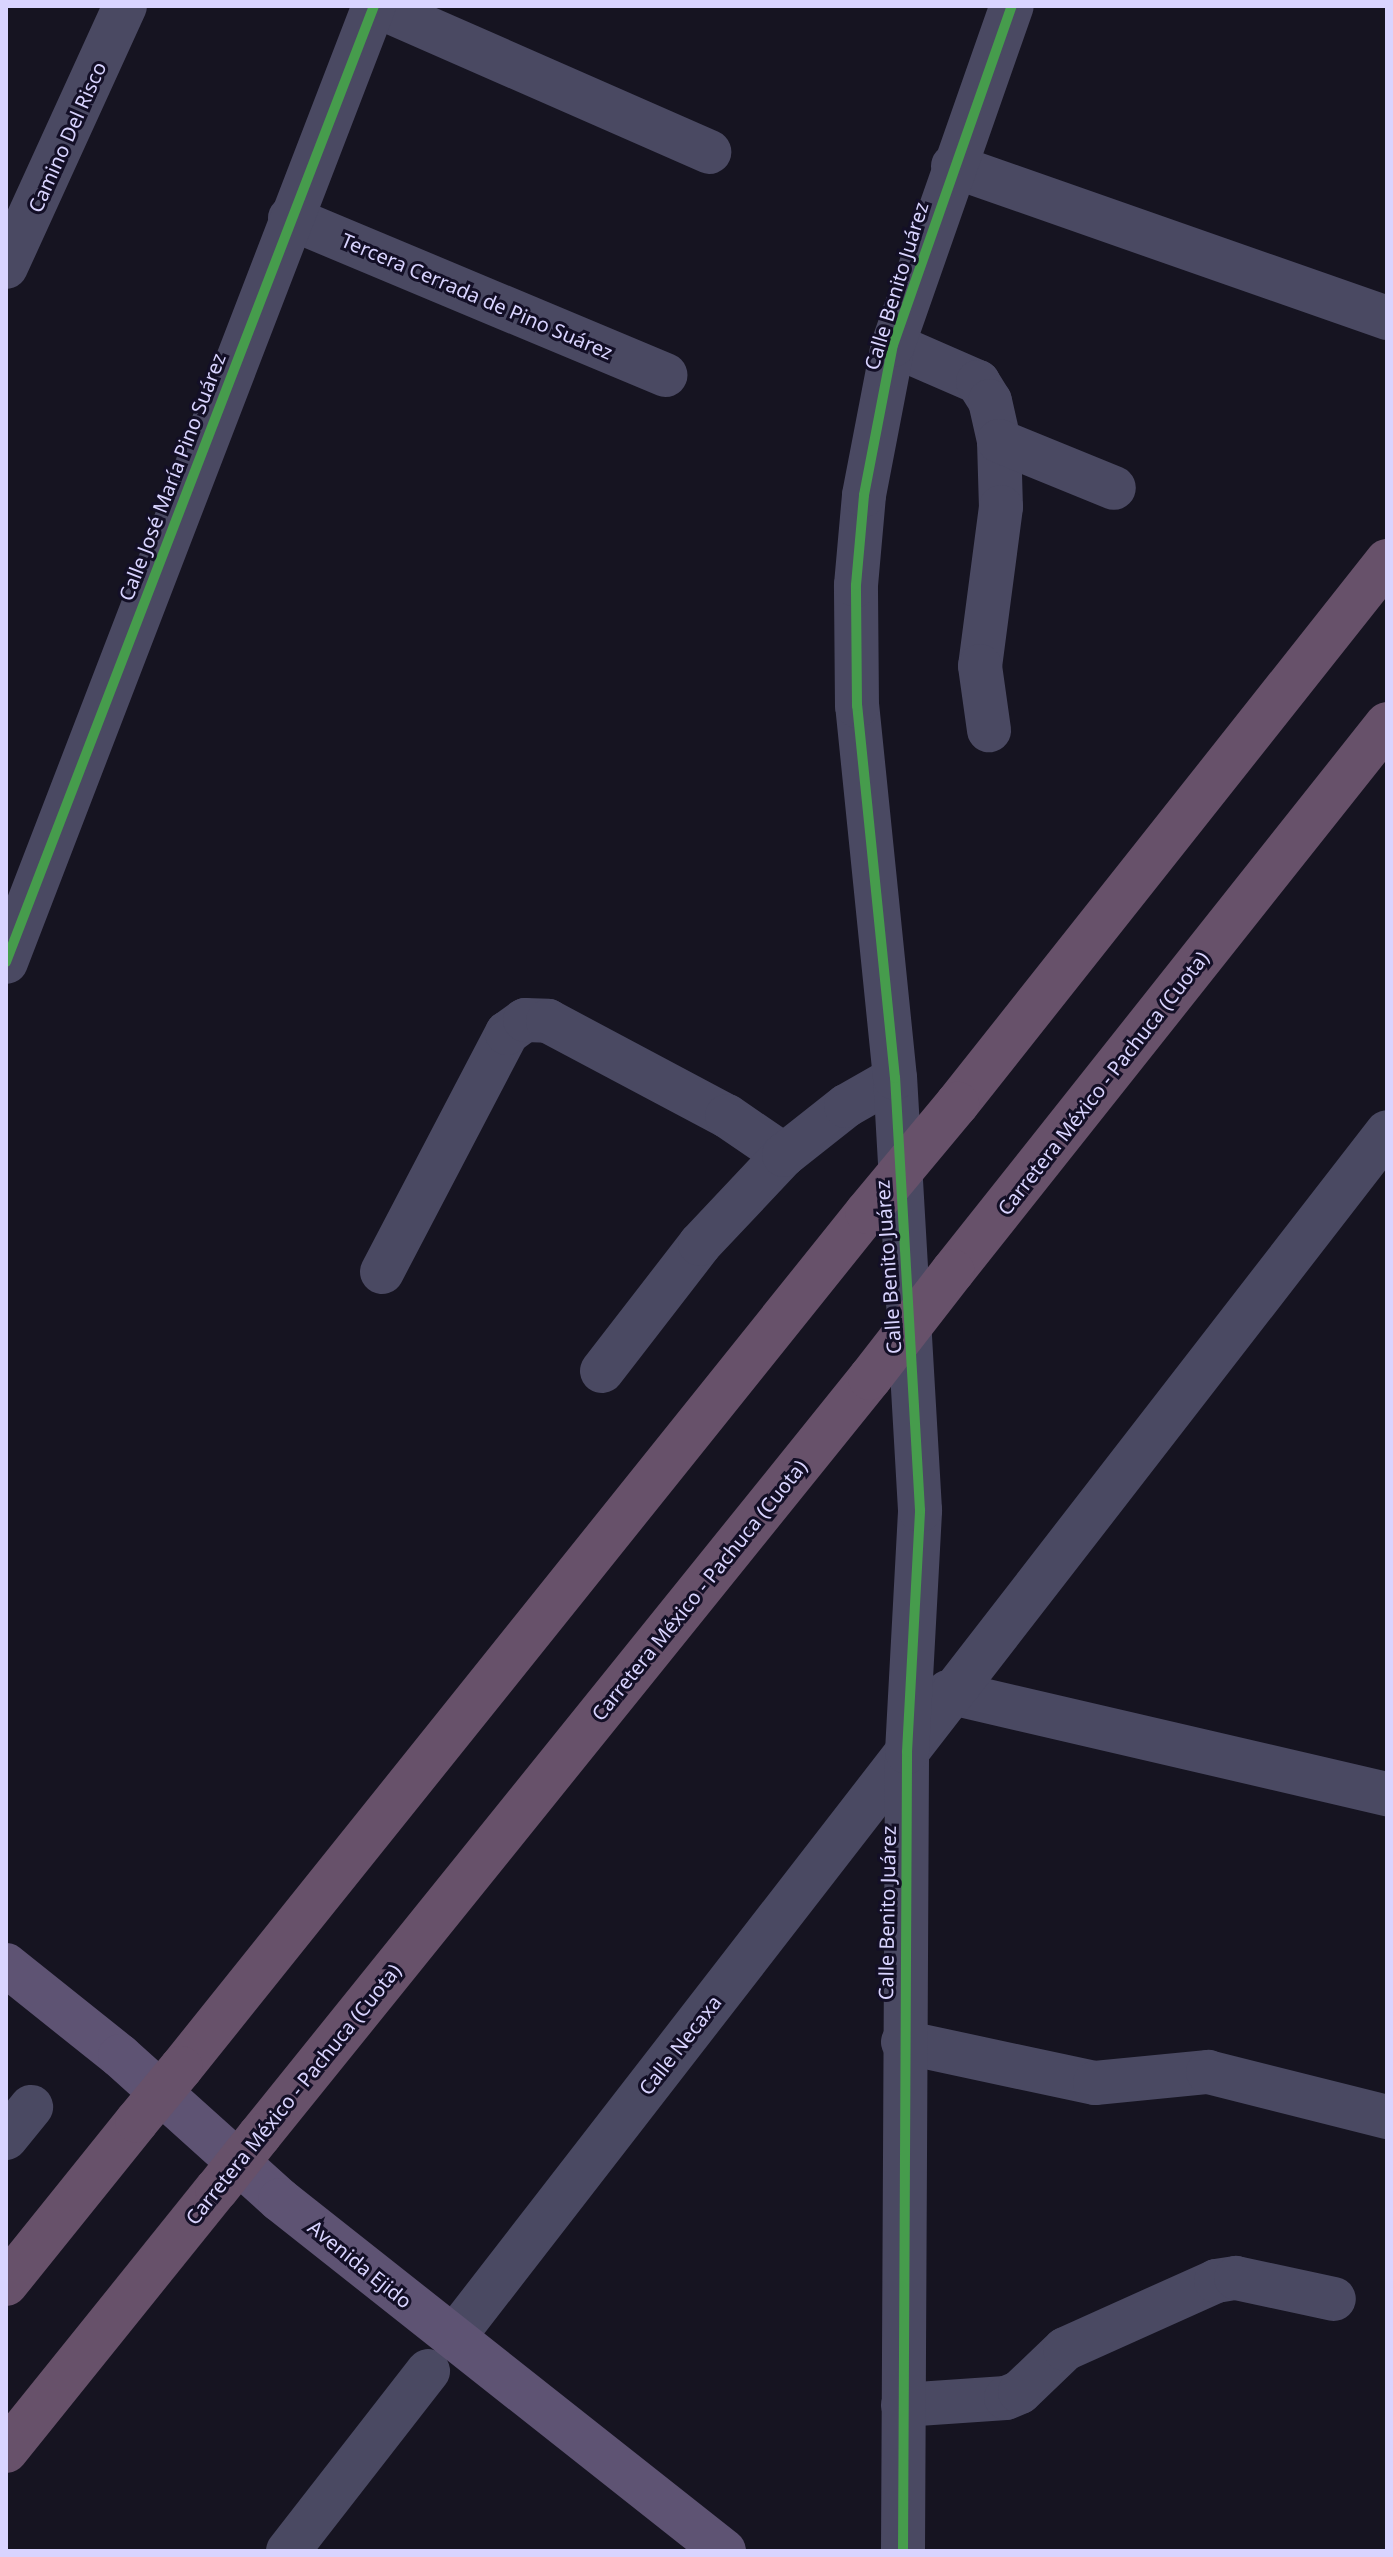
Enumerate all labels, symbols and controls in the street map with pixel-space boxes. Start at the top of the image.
street label: Camino Del Risco [23,58,111,216]
street label: Calle Benito Juárez [859,199,933,373]
street label: Tercera Cerrada de Pino Suárez [338,228,616,364]
street label: Calle José María Pino Suárez [114,350,230,604]
street label: Carretera México - Pachuca (Cuota) [992,946,1214,1220]
street label: Calle Benito Juárez [870,1179,906,1355]
street label: Carretera México - Pachuca (Cuota) [586,1455,812,1725]
street label: Calle Benito Juárez [873,1826,901,2000]
street label: Carretera México - Pachuca (Cuota) [180,1959,406,2229]
street label: Calle Necaxa [634,1990,726,2100]
street label: Avenida Ejido [303,2215,417,2313]

